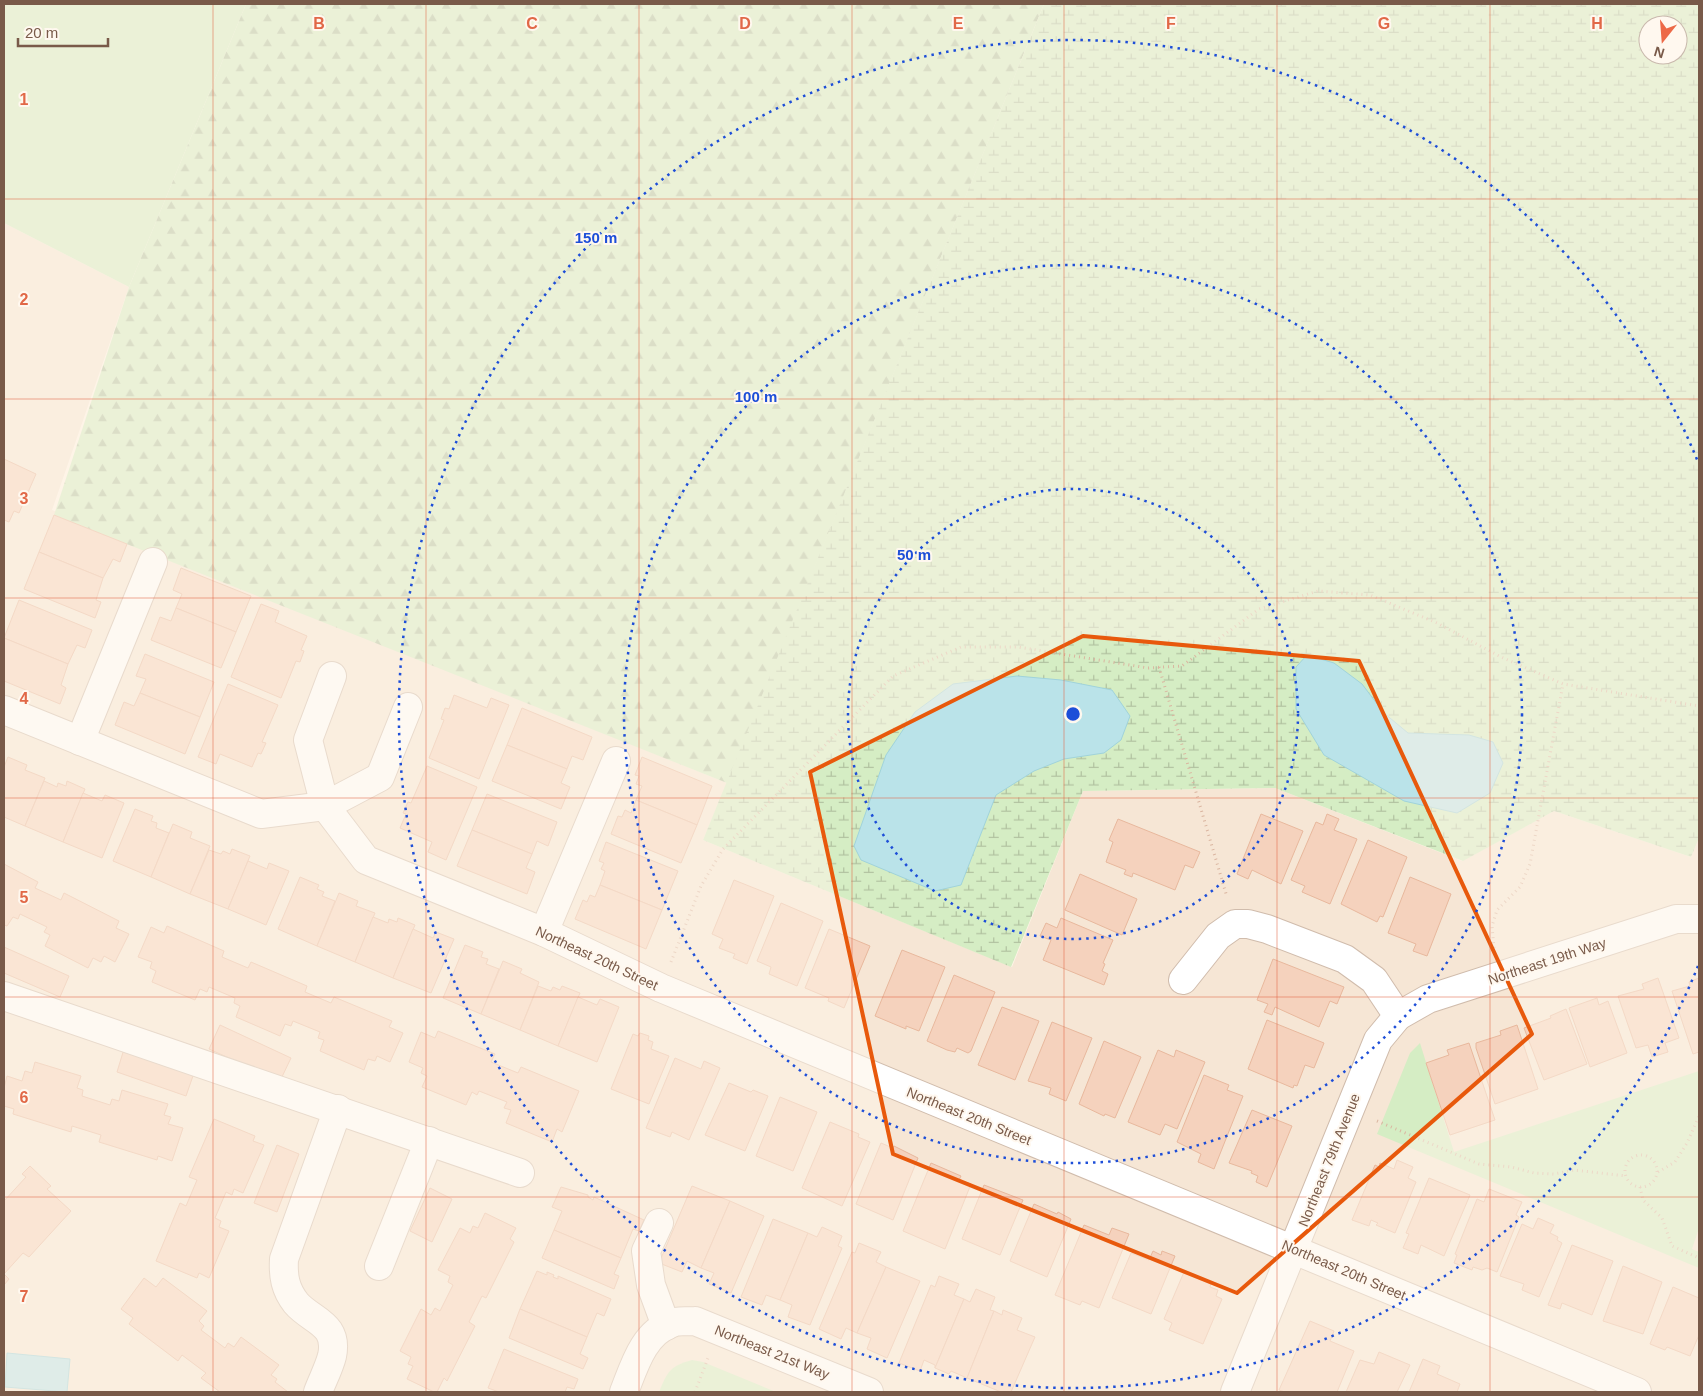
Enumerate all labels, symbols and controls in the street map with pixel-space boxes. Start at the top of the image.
scale bar [18,15,108,47]
text: B [313,15,325,32]
text: C [526,15,538,32]
text: D [739,15,751,32]
text: E [953,15,964,32]
text: F [1166,15,1176,32]
text: G [1378,15,1390,32]
text: H [1591,15,1603,32]
north arrow [1638,15,1688,65]
text: 20 m [25,24,58,41]
text: N [1652,43,1666,62]
text: 1 [20,91,29,108]
text: 150 m [575,229,617,246]
text: 2 [20,291,29,308]
text: 100 m [735,388,777,405]
text: 3 [20,490,29,507]
text: 50 m [897,546,931,563]
text: 4 [20,690,29,707]
centre of rings [1064,705,1082,723]
text: 5 [20,889,29,906]
street label: Northeast 20th Street [533,923,661,993]
street label: Northeast 19th Way [1486,934,1608,988]
street label: Northeast 20th Street [904,1084,1034,1148]
text: 6 [20,1089,29,1106]
street label: Northeast 79th Avenue [1295,1091,1363,1229]
street label: Northeast 20th Street [1280,1237,1408,1303]
text: 7 [20,1288,29,1305]
street label: Northeast 21st Way [712,1322,832,1382]

